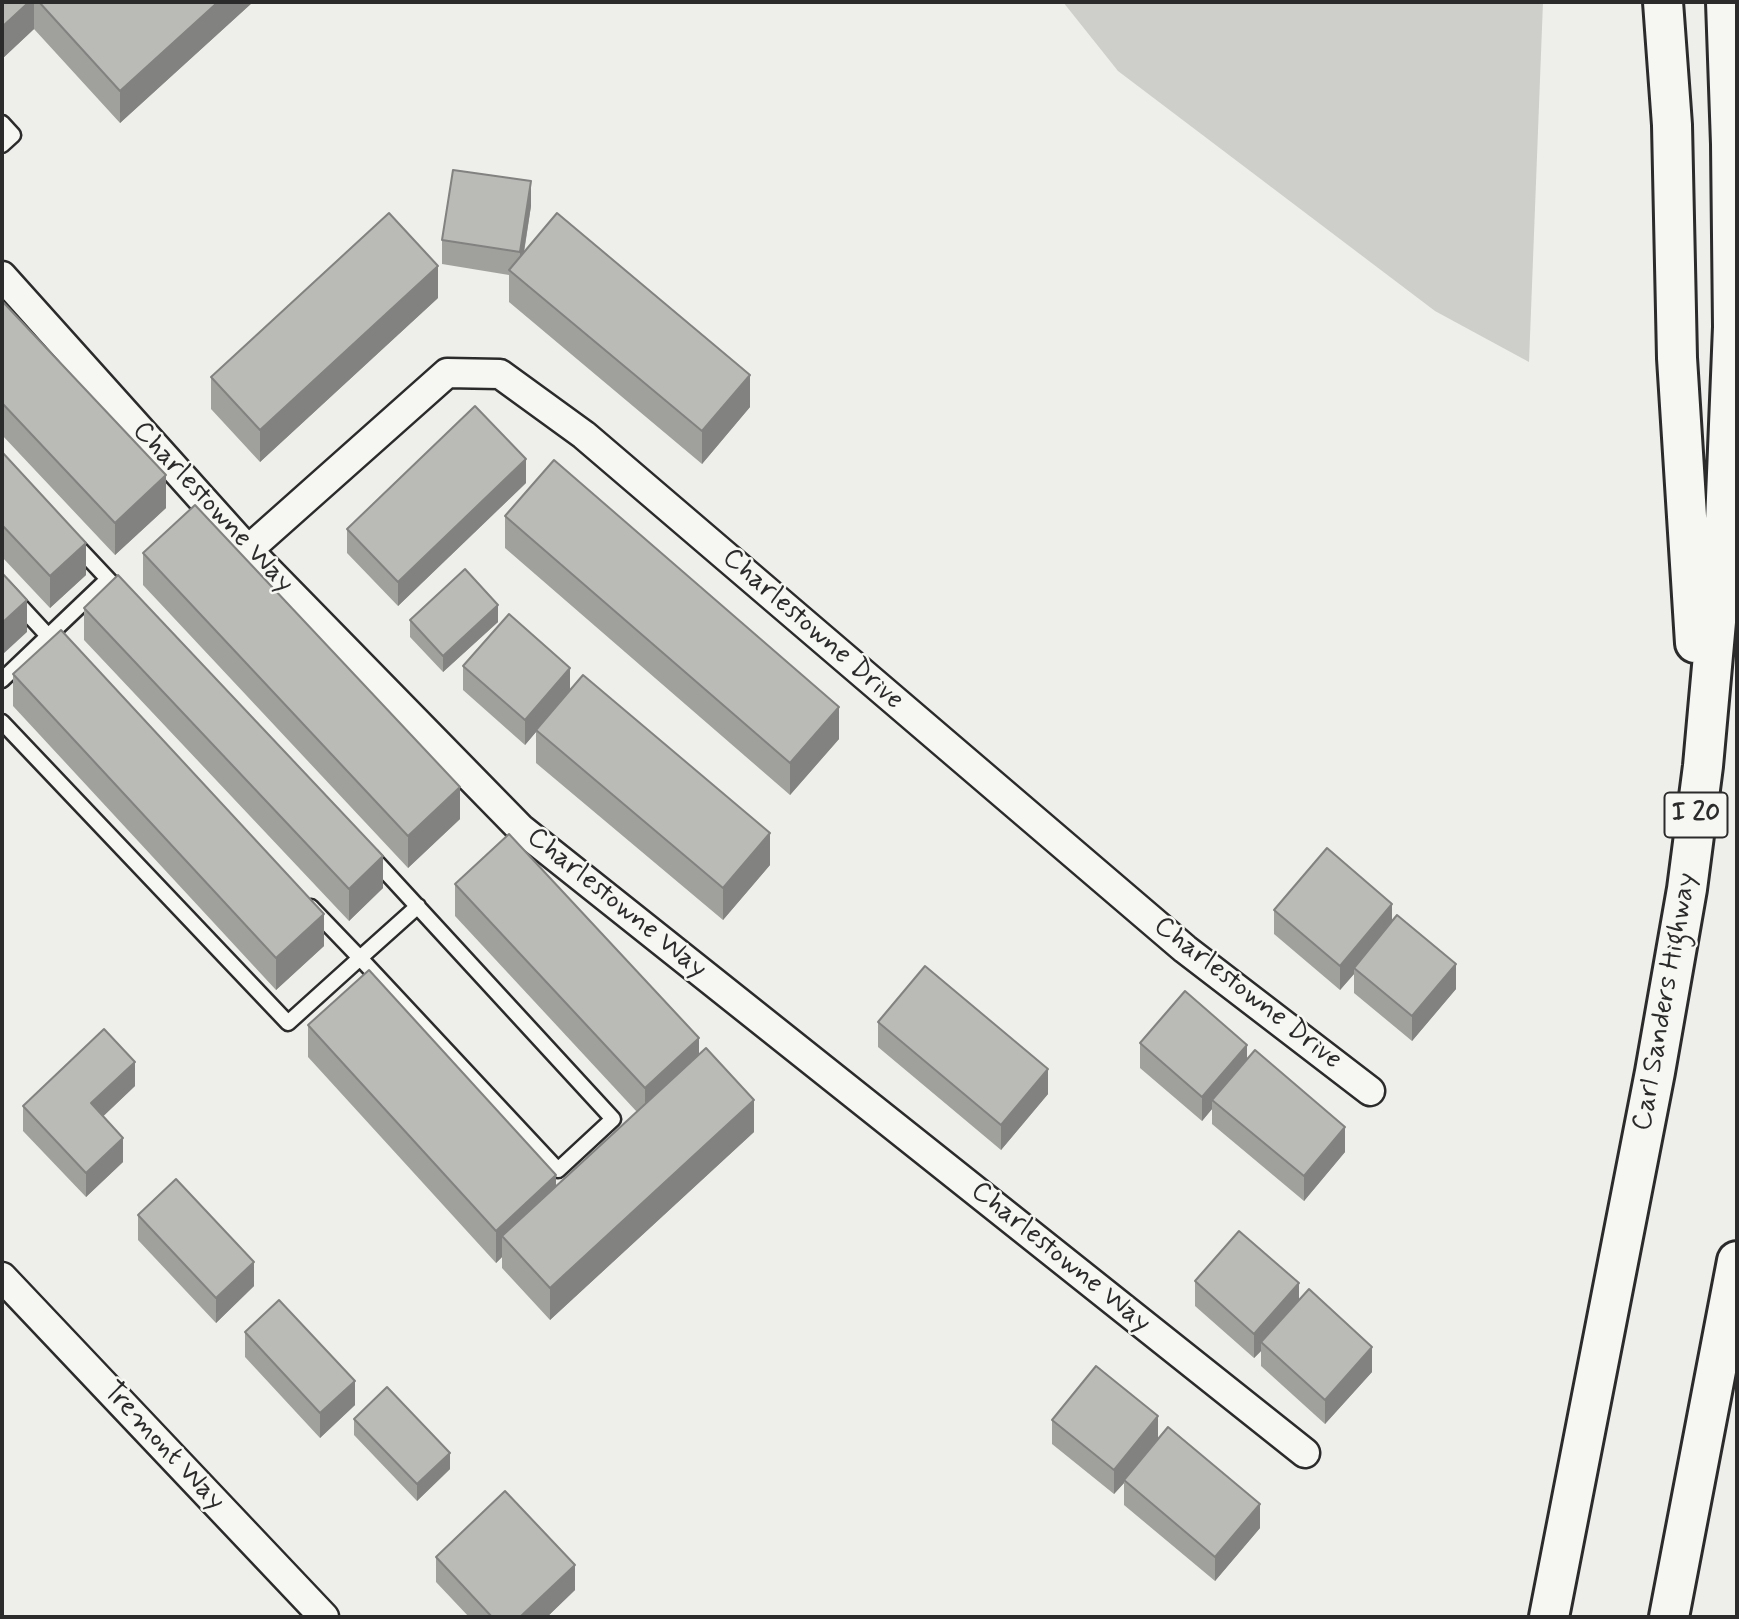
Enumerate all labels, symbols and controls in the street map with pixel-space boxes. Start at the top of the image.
street label: Charlestowne Way [124,415,300,601]
street label: Charlestowne Drive [714,542,910,718]
road number: I 20 [1664,792,1728,838]
street label: Charlestowne Way [519,821,713,987]
street label: Carl Sanders Highway [1627,870,1705,1134]
street label: Charlestowne Drive [1146,910,1348,1078]
street label: Charlestowne Way [963,1175,1157,1341]
street label: Tremont Way [95,1376,231,1518]

